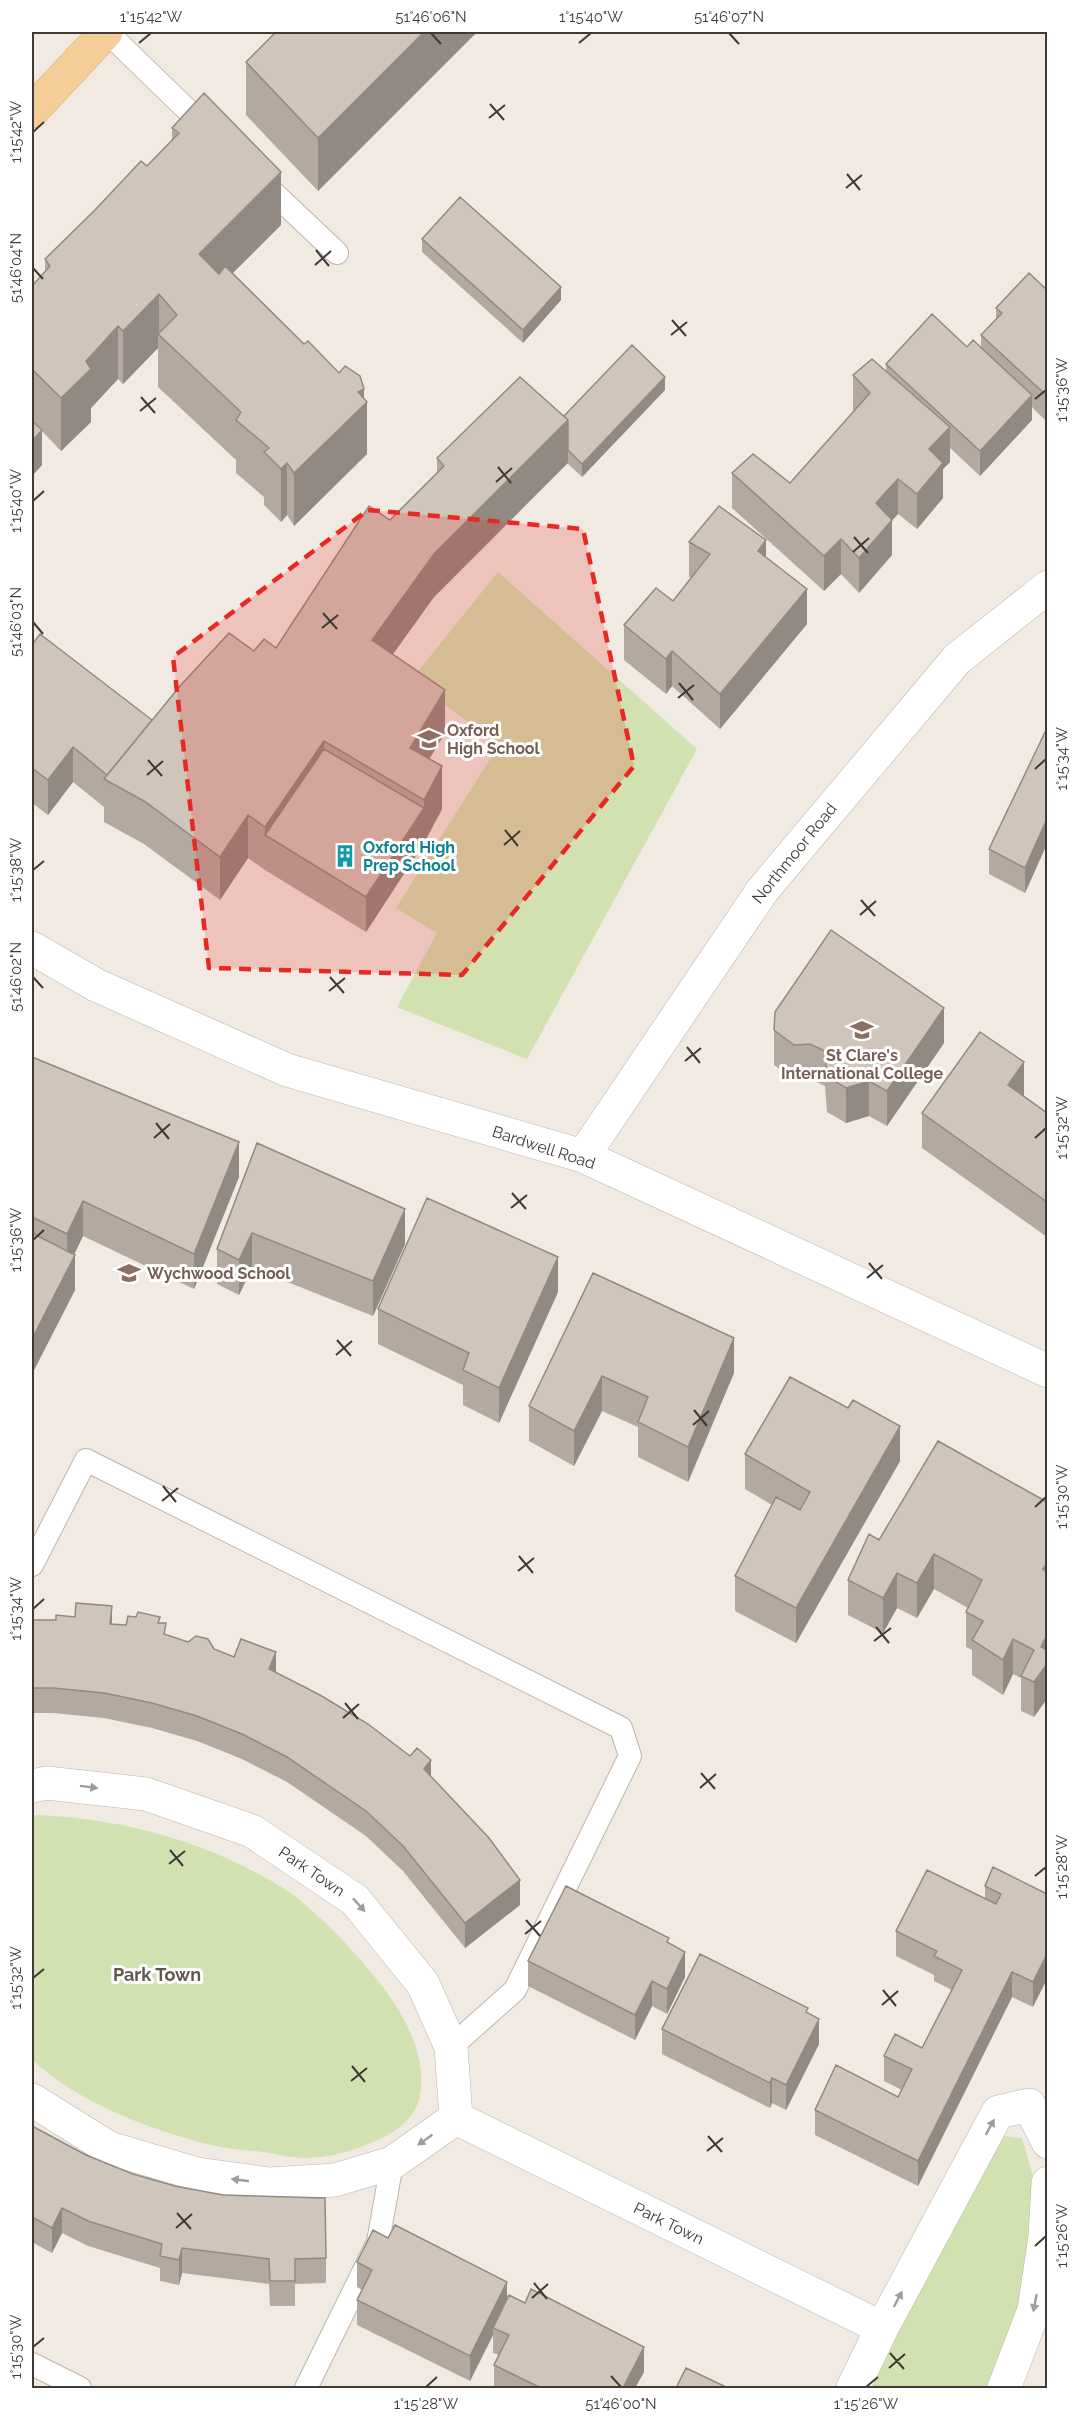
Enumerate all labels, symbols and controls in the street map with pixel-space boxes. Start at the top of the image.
text: 1°15'42"W [120,8,183,26]
text: 51°46'06"N [395,8,467,26]
text: 1°15'40"W [559,8,623,26]
text: 51°46'07"N [694,8,764,26]
text: 1°15'42"W [7,100,25,163]
text: 51°46'04"N [7,233,25,303]
text: 1°15'36"W [1053,357,1071,422]
text: 1°15'40"W [7,469,25,533]
text: 51°46'03"N [7,587,25,657]
place label: Oxford High School [447,721,541,758]
school or university icon: Oxford High School [416,726,442,752]
text: 1°15'34"W [1053,727,1071,791]
street label: Northmoor Road [748,799,841,907]
text: 1°15'38"W [7,837,25,902]
place label: Oxford High Prep School [363,838,457,875]
building icon: Oxford High Prep School [332,843,358,869]
text: 51°46'02"N [7,942,25,1012]
school or university icon: St Clare's International College [849,1017,875,1043]
place label: St Clare's International College [781,1046,943,1083]
text: 1°15'32"W [1053,1096,1071,1160]
street label: Bardwell Road [490,1122,598,1173]
text: 1°15'36"W [7,1207,25,1272]
school or university icon: Wychwood School [116,1260,142,1286]
place label: Wychwood School [147,1264,291,1283]
text: 1°15'30"W [1053,1464,1071,1529]
text: 1°15'34"W [7,1577,25,1641]
one-way arrow [80,1783,99,1792]
text: 1°15'28"W [1053,1835,1071,1899]
street label: Park Town [275,1842,348,1900]
one-way arrow [352,1898,366,1913]
text: 1°15'32"W [7,1946,25,2010]
district label: Park Town [113,1964,201,1985]
one-way arrow [985,2118,995,2135]
one-way arrow [417,2134,433,2145]
one-way arrow [231,2176,250,2185]
street label: Park Town [631,2198,707,2249]
text: 1°15'26"W [1053,2203,1071,2268]
one-way arrow [893,2290,903,2307]
one-way arrow [1030,2294,1039,2313]
text: 1°15'30"W [7,2314,25,2379]
text: 1°15'28"W [394,2395,458,2413]
text: 51°46'00"N [585,2395,657,2413]
text: 1°15'26"W [834,2395,899,2413]

